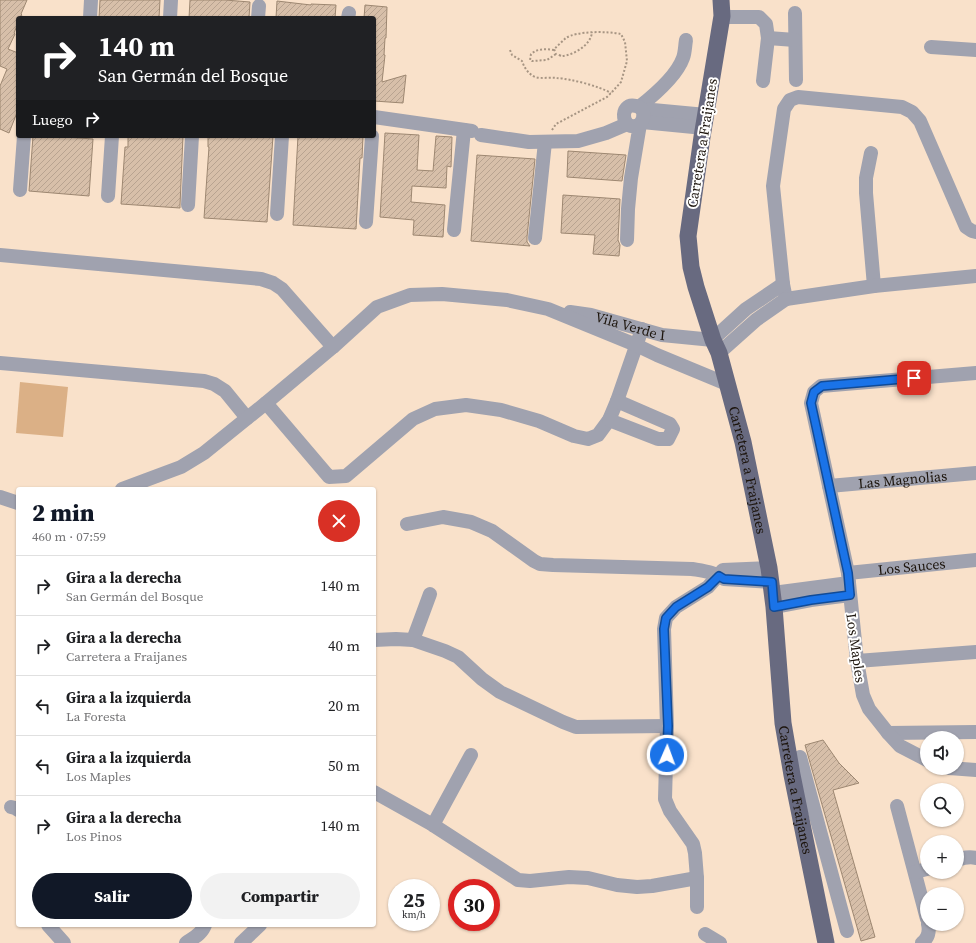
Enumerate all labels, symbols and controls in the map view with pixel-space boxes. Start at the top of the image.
text: 140 m [98,27,175,65]
icon: right [32,32,84,84]
text: San Germán del Bosque [98,63,288,88]
street label: Carretera a Fraijanes [682,77,722,209]
icon: right [81,108,103,130]
text: Luego [32,109,73,130]
street label: Vila Verde I [593,307,666,345]
pin [897,361,931,395]
icon: arrive [903,367,925,389]
street label: Carretera a Fraijanes [724,404,772,536]
street label: Las Magnolias [857,466,948,493]
text: 2 min [32,496,95,529]
button: close [318,500,360,542]
text: 460 m · 07:59 [32,528,106,545]
street label: Los Sauces [877,553,946,580]
text: Gira a la derecha [66,567,181,588]
icon: right [32,575,54,597]
text: 140 m [320,575,360,596]
text: San Germán del Bosque [66,588,203,605]
street label: Los Maples [841,612,871,684]
text: Gira a la derecha [66,627,181,648]
icon: right [32,635,54,657]
text: 40 m [328,635,360,656]
text: Carretera a Fraijanes [66,648,187,665]
text: Gira a la izquierda [66,687,191,708]
icon: left [32,695,54,717]
text: 20 m [328,695,360,716]
text: La Foresta [66,708,126,725]
street label: Carretera a Fraijanes [774,724,818,856]
map controls [920,731,964,931]
button: sound [920,731,964,775]
position arrow [646,734,688,776]
text: Gira a la izquierda [66,747,191,768]
icon: left [32,755,54,777]
text: 50 m [328,755,360,776]
text: Los Maples [66,768,131,785]
button: search [920,783,964,827]
text: Gira a la derecha [66,807,181,828]
icon: right [32,815,54,837]
text: 140 m [320,815,360,836]
text: Los Pinos [66,828,122,845]
button: + [920,835,964,879]
button: Salir [32,873,192,919]
button: Compartir [200,873,360,919]
speed limit sign: 30 [448,879,500,931]
text: 25 [403,886,425,914]
button: − [920,887,964,931]
text: km/h [402,908,426,921]

